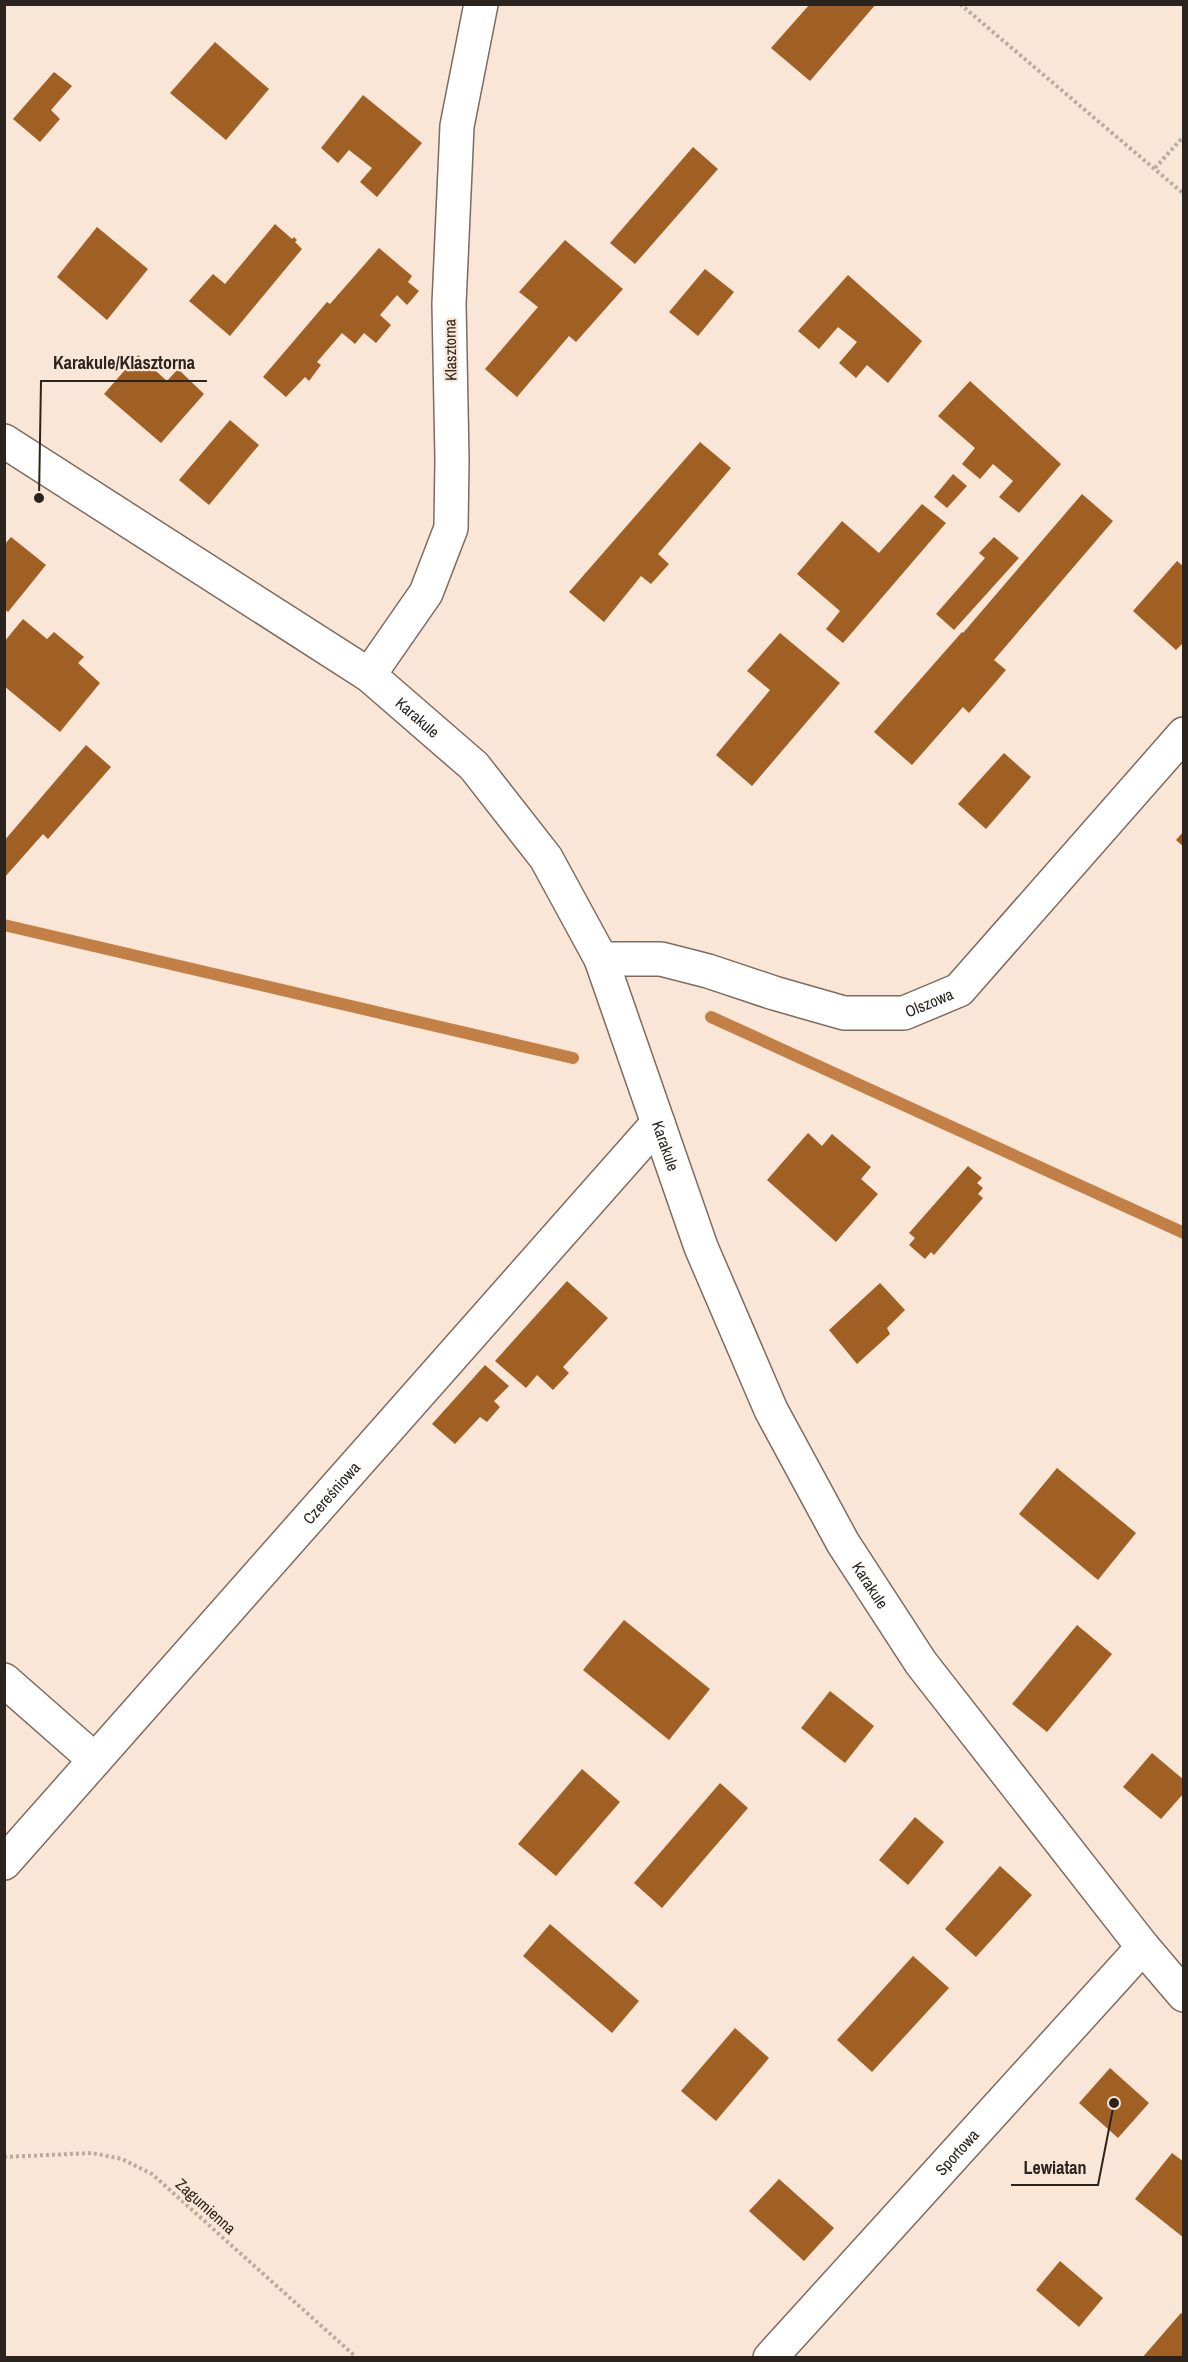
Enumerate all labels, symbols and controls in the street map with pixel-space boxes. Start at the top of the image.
street label: Klasztorna [438,318,462,381]
callout: Karakule/Klasztorna [41,345,207,381]
text: Karakule/Klasztorna [53,350,196,375]
street label: Karakule [391,692,444,742]
street label: Olszowa [902,982,957,1022]
street label: Karakule [647,1118,685,1174]
street label: Czereśniowa [298,1456,365,1529]
street label: Karakule [847,1557,894,1613]
street label: Sportowa [930,2124,984,2180]
callout: Lewiatan [1011,2149,1098,2185]
text: Lewiatan [1023,2155,1087,2180]
street label: Zagumienna [171,2173,241,2239]

